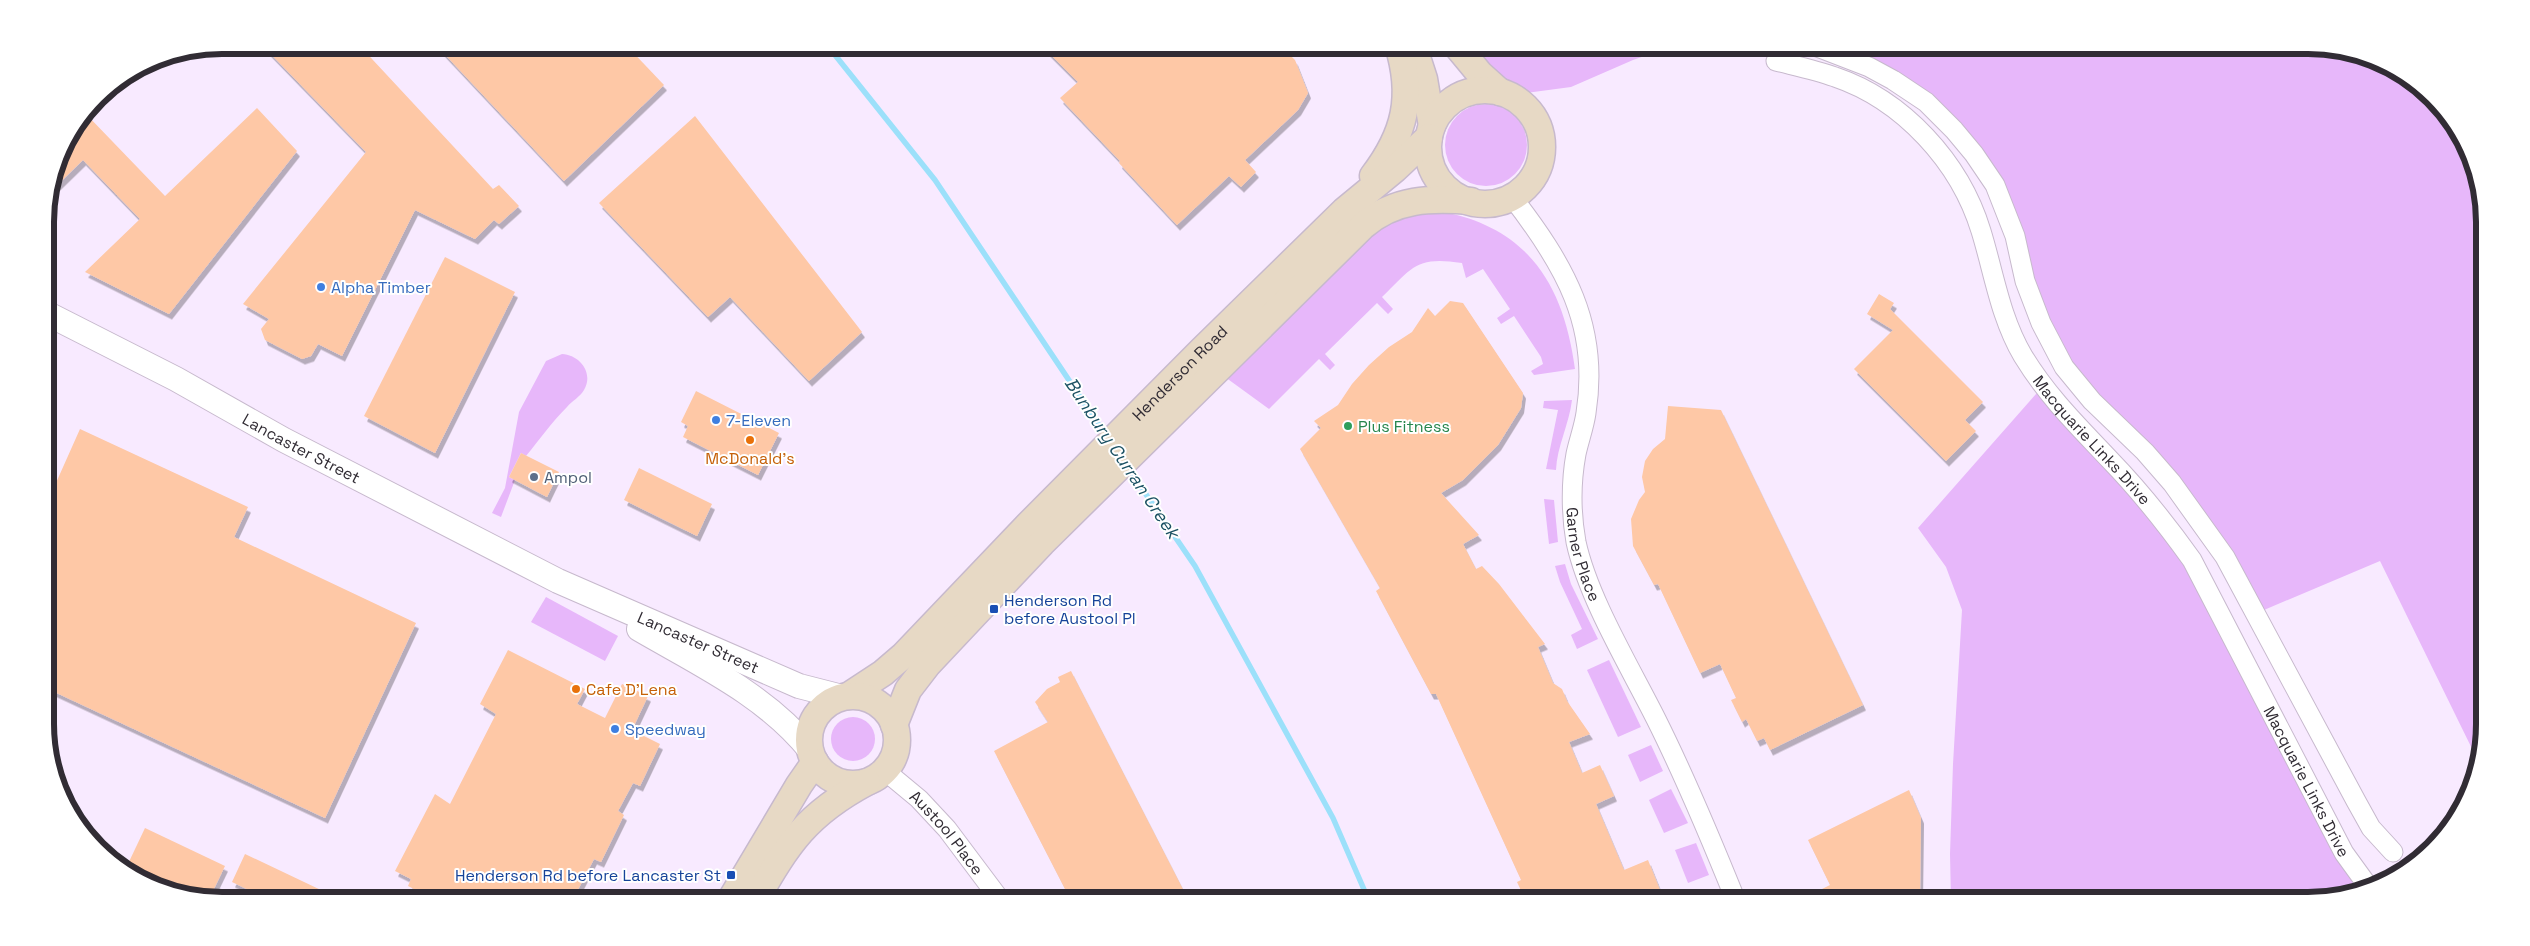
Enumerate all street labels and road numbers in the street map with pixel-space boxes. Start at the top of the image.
street label: Henderson Road [1128,321,1232,425]
street label: Macquarie Links Drive [2028,371,2155,509]
street label: Lancaster Street [239,409,364,488]
street label: Garner Place [1561,507,1605,605]
street label: Lancaster Street [634,607,762,678]
street label: Macquarie Links Drive [2259,703,2354,861]
street label: Austool Place [905,786,988,879]

